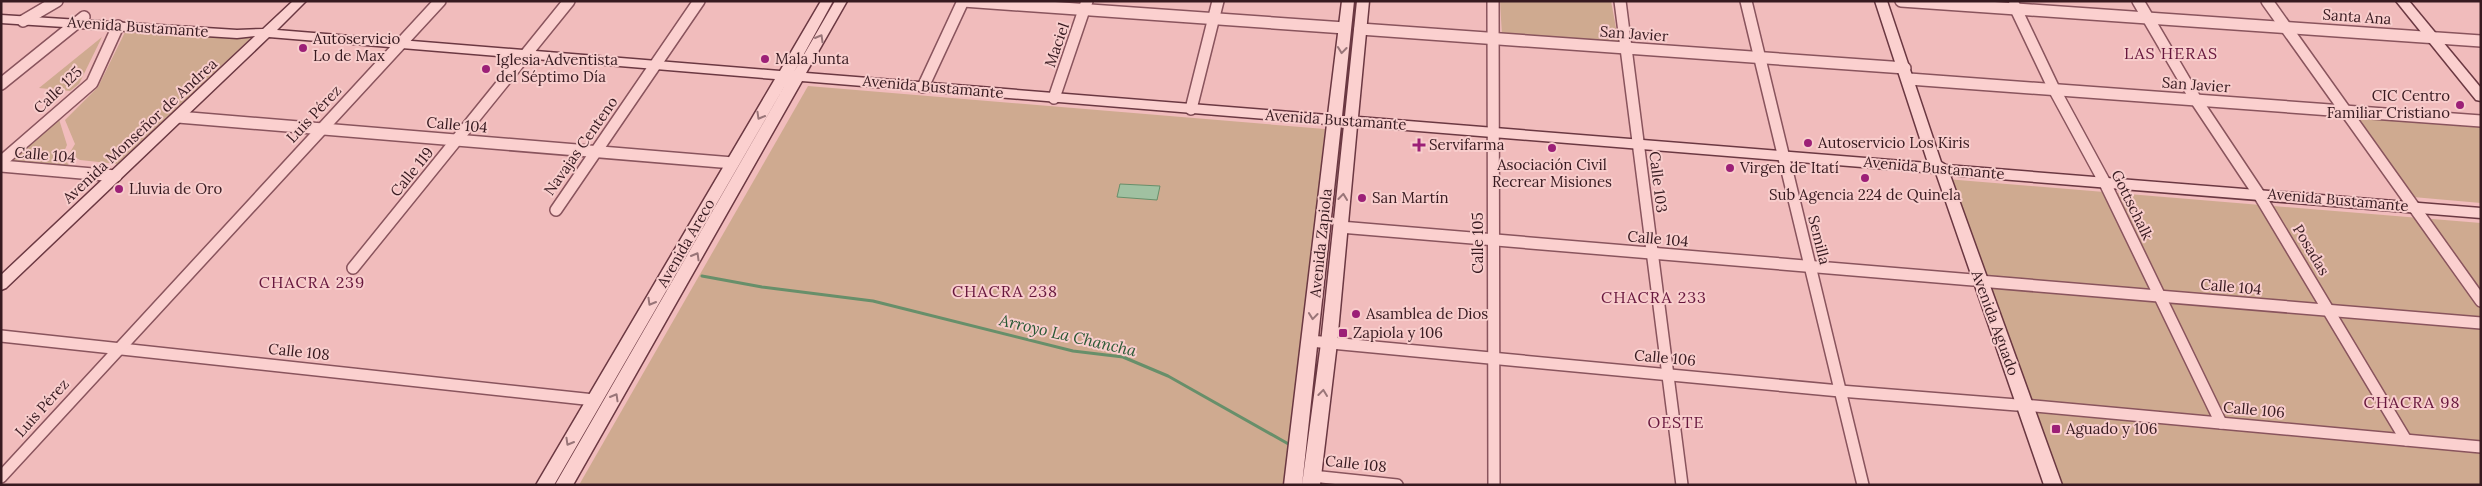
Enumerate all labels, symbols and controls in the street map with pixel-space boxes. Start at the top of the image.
street label: Santa Ana [2322,5,2392,28]
street label: Avenida Bustamante [66,12,209,41]
street label: Maciel [1040,20,1073,70]
street label: San Javier [1599,22,1669,45]
place label: Autoservicio Lo de Max [312,29,401,65]
one-way arrow [814,35,824,44]
marker: Autoservicio Lo de Max [297,42,309,54]
district label: LAS HERAS [2124,43,2218,63]
one-way arrow [1337,46,1348,54]
place label: Mala Junta [775,49,850,68]
place label: Iglesia Adventista del Séptimo Día [496,50,618,86]
marker: Mala Junta [759,53,771,65]
street label: Avenida Monseñor de Andrea [58,54,221,208]
street label: Calle 125 [29,62,86,117]
marker: Iglesia Adventista del Séptimo Día [480,63,492,75]
street label: Avenida Bustamante [861,71,1004,102]
street label: San Javier [2161,73,2231,96]
street label: Luis Pérez [282,81,345,146]
place label: CIC Centro Familiar Cristiano [2327,86,2450,122]
street label: Navajas Centeno [540,93,622,199]
marker: CIC Centro Familiar Cristiano [2454,99,2466,111]
street label: Avenida Bustamante [1264,105,1407,134]
one-way arrow [756,111,766,120]
street label: Calle 104 [426,112,488,137]
place label: Autoservicio Los Kiris [1817,133,1970,152]
place label: Servifarma [1429,135,1505,154]
marker: Autoservicio Los Kiris [1802,137,1814,149]
marker: Servifarma [1413,139,1425,151]
street label: Calle 104 [14,142,76,167]
marker: Asociación Civil Recrear Misiones [1546,142,1558,154]
street label: Calle 119 [386,143,437,200]
street label: Calle 103 [1645,150,1672,214]
street label: Avenida Bustamante [1862,152,2005,183]
place label: Asociación Civil Recrear Misiones [1492,155,1612,191]
place label: Virgen de Itatí [1739,158,1839,177]
marker: Virgen de Itatí [1724,162,1736,174]
street label: Gottschalk [2107,167,2158,243]
marker: Sub Agencia 224 de Quinela [1859,172,1871,184]
place label: Lluvia de Oro [129,179,222,198]
marker: Lluvia de Oro [113,183,125,195]
street label: Avenida Bustamante [2266,184,2409,215]
place label: Sub Agencia 224 de Quinela [1769,185,1961,204]
street label: Avenida Zapiola [1305,187,1336,299]
place label: San Martín [1372,188,1449,207]
one-way arrow [1337,192,1348,200]
marker: San Martín [1356,192,1368,204]
street label: Avenida Areco [652,195,719,291]
street label: Calle 105 [1468,212,1487,274]
street label: Semilla [1804,213,1835,267]
street label: Posadas [2289,221,2334,279]
street label: Calle 104 [1627,226,1689,251]
one-way arrow [689,253,699,262]
street label: Avenida Aguado [1967,267,2023,378]
district label: CHACRA 239 [259,272,365,292]
street label: Calle 104 [2200,274,2262,299]
district label: CHACRA 238 [952,281,1058,301]
district label: CHACRA 233 [1601,287,1707,307]
one-way arrow [648,297,658,306]
place label: Asamblea de Dios [1365,304,1488,323]
marker: Asamblea de Dios [1350,308,1362,320]
water label: Arroyo La Chancha [997,309,1139,361]
one-way arrow [1308,312,1319,320]
place label: Zapiola y 106 [1353,323,1443,342]
marker: Zapiola y 106 [1337,327,1349,339]
street label: Calle 108 [267,339,331,364]
street label: Calle 106 [1633,345,1697,370]
street label: Luis Pérez [10,375,73,441]
one-way arrow [1317,389,1328,397]
district label: CHACRA 98 [2363,392,2461,412]
one-way arrow [609,394,619,403]
street label: Calle 106 [2222,397,2286,422]
district label: OESTE [1648,412,1704,432]
place label: Aguado y 106 [2065,419,2157,438]
marker: Aguado y 106 [2050,423,2062,435]
one-way arrow [566,437,576,446]
street label: Calle 108 [1324,451,1388,476]

